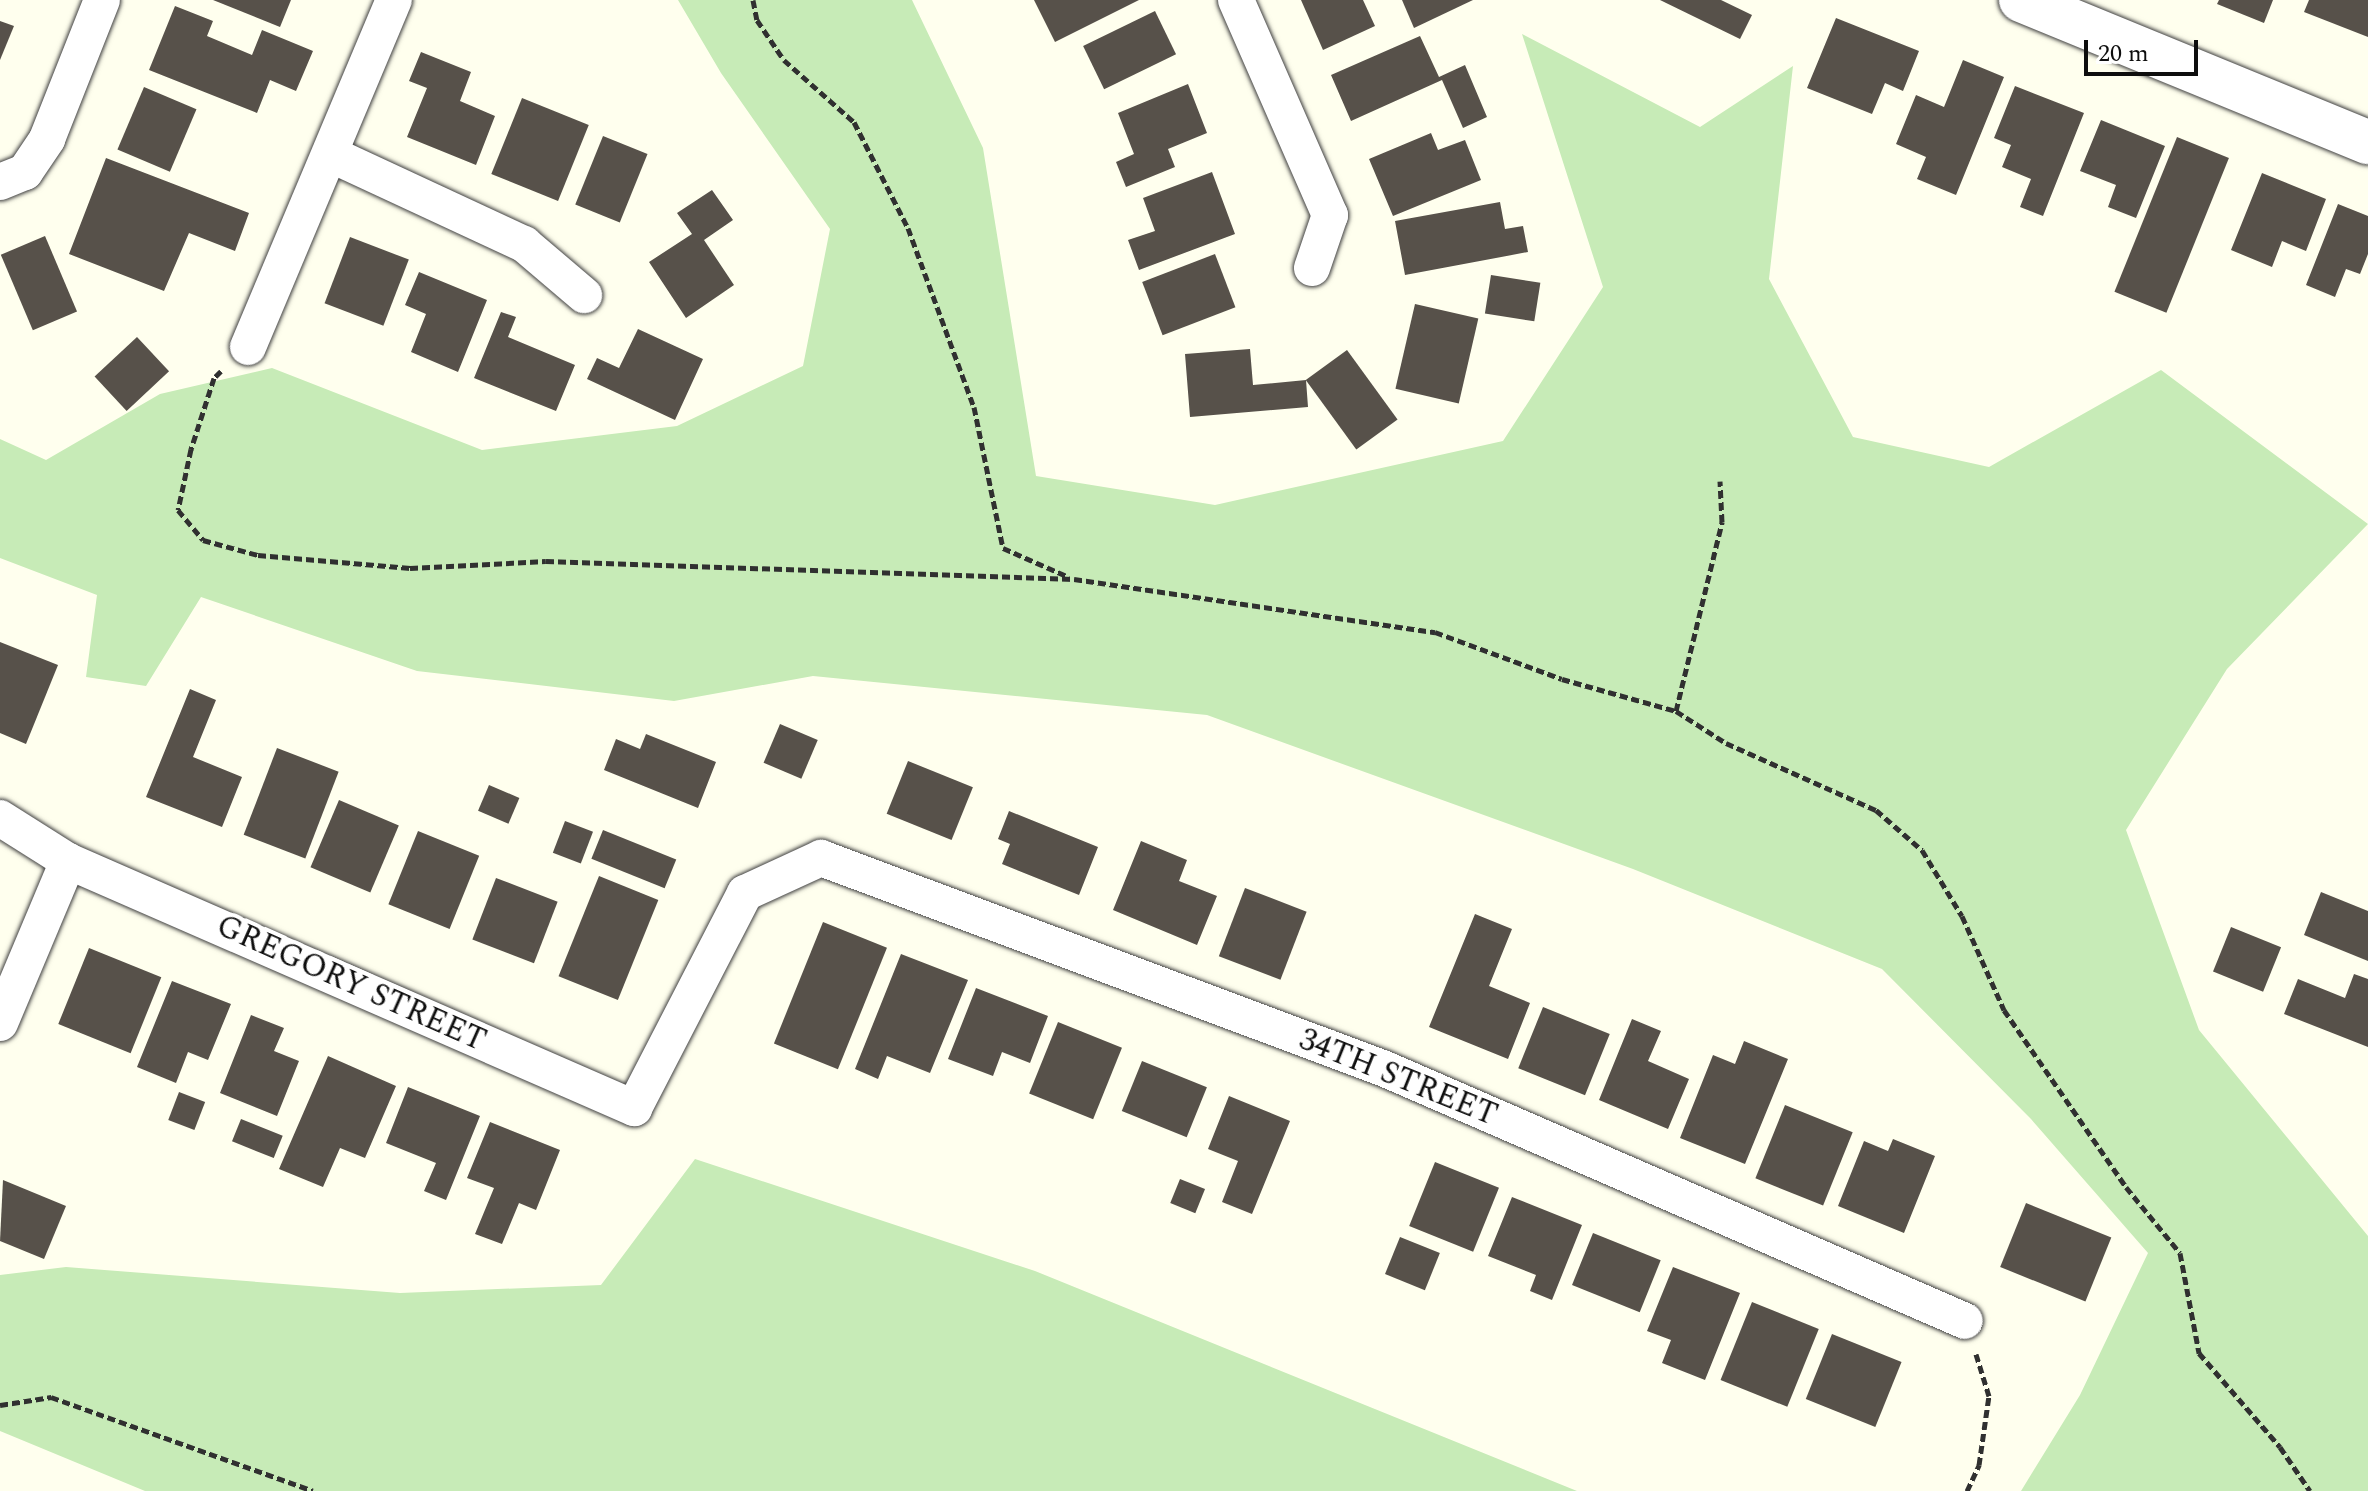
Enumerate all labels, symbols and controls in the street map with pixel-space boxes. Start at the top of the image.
scale bar [2088,24,2202,74]
text: 20 m [2098,36,2149,72]
street label: GREGORY STREET [210,907,492,1061]
street label: 34TH STREET [1293,1021,1503,1135]

